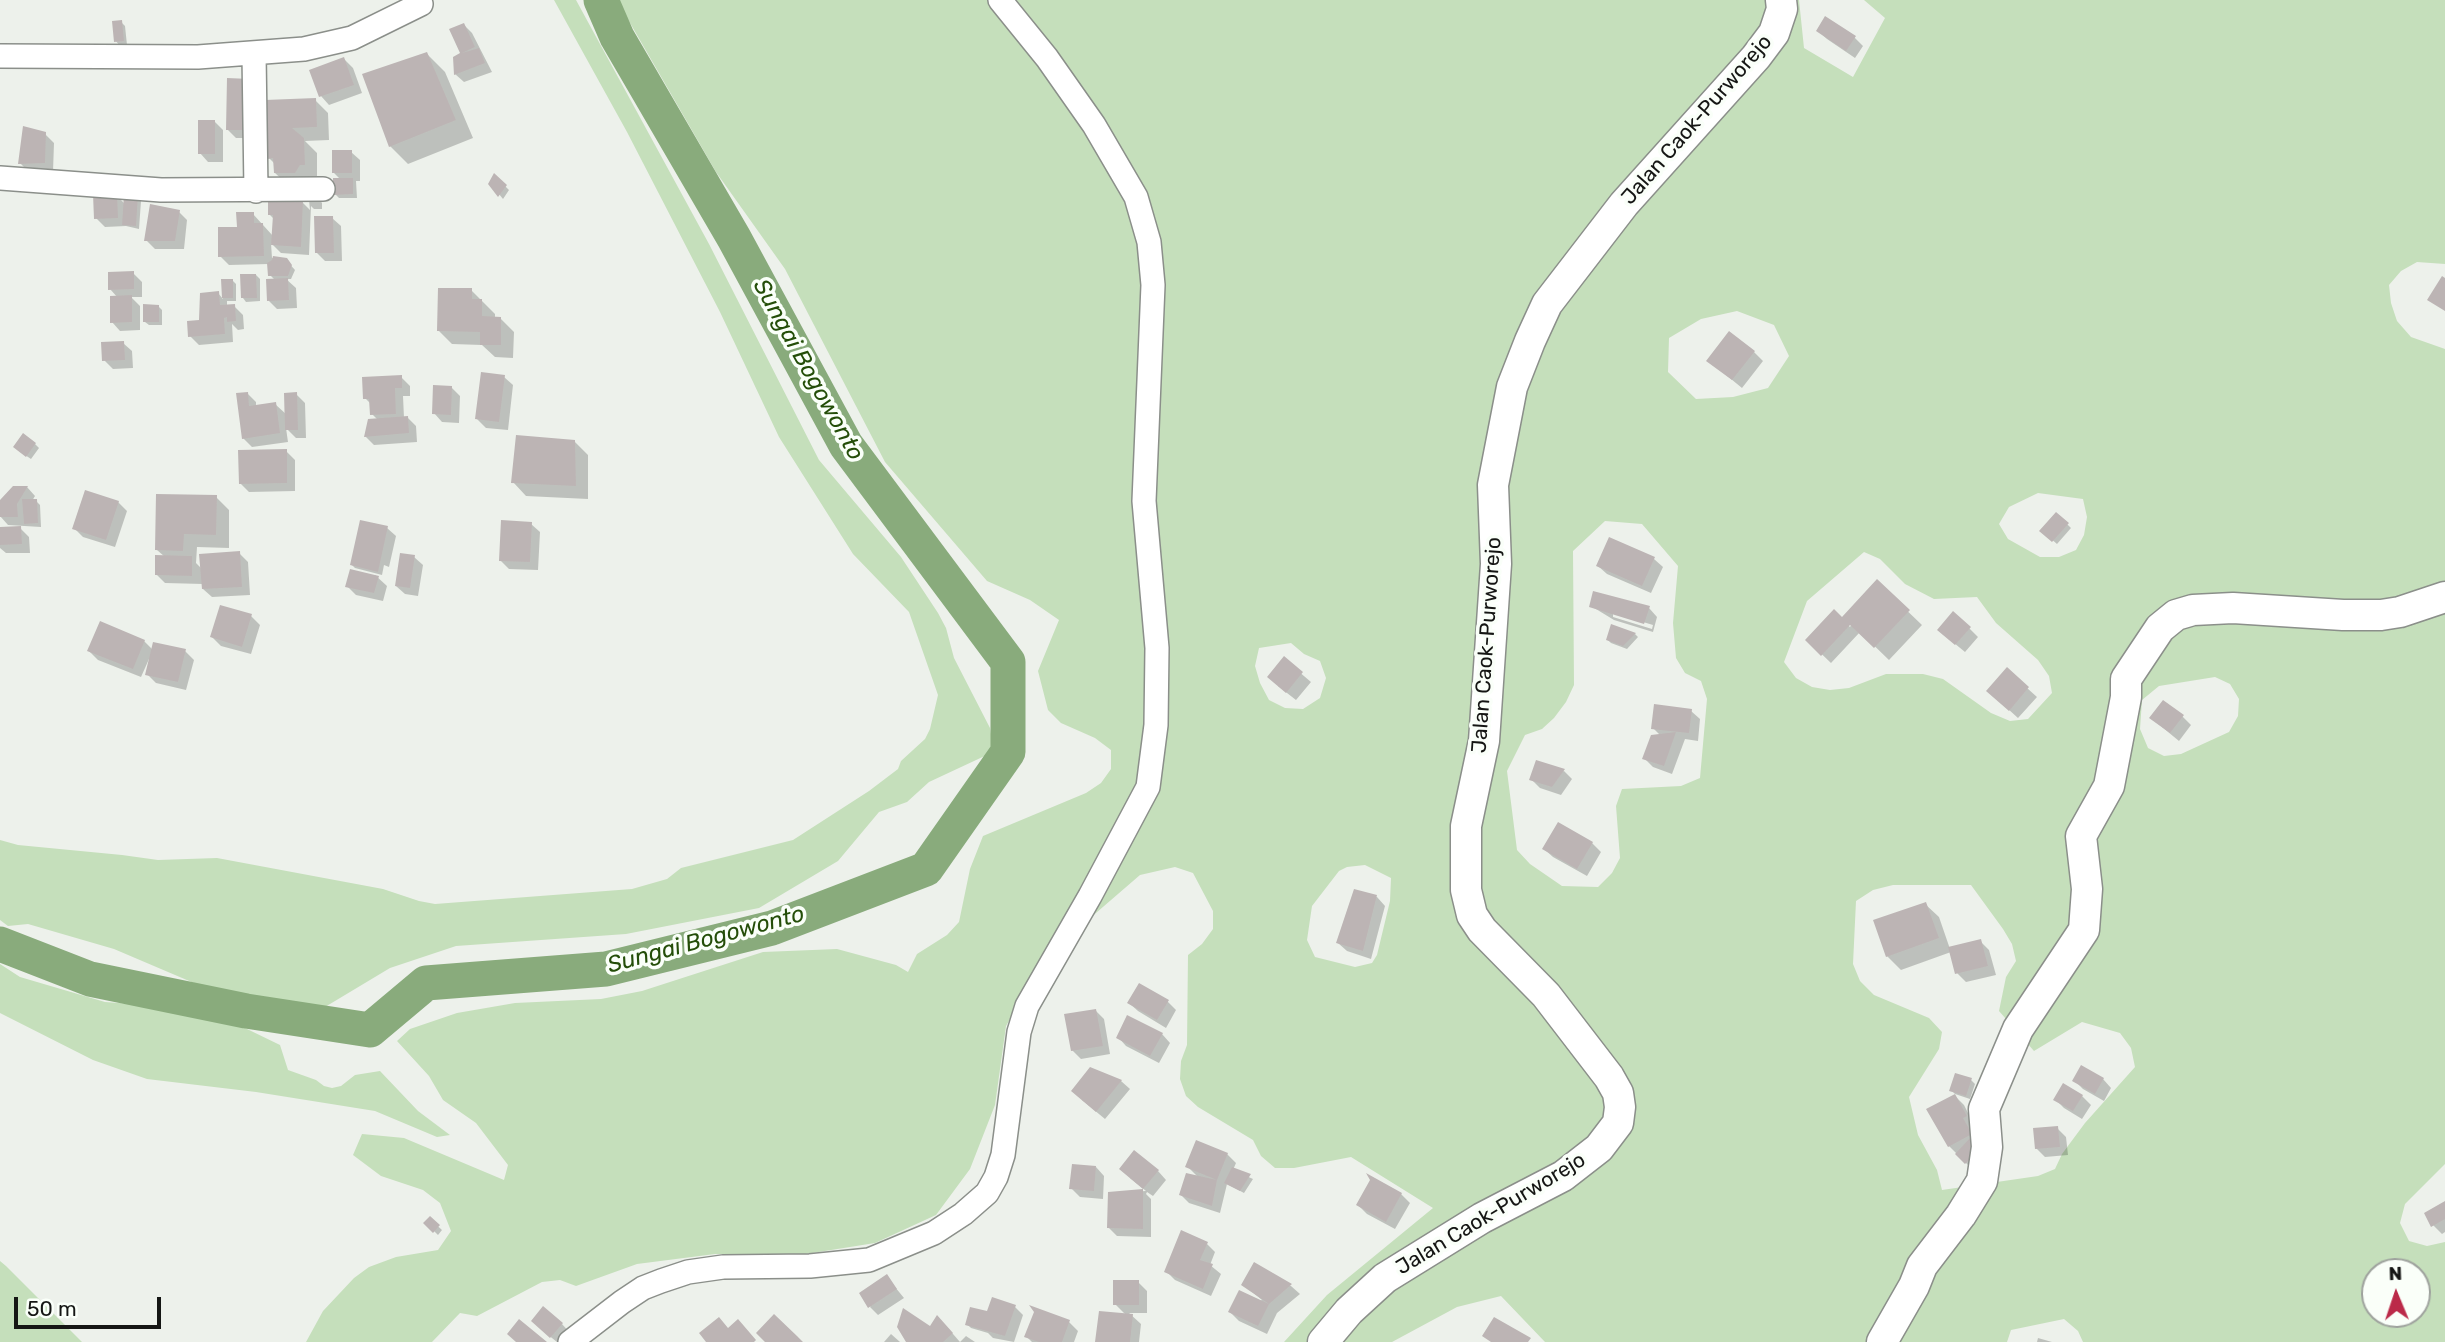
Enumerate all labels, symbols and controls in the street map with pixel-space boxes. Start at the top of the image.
street label: Jalan Caok-Purworejo [1616,30,1778,210]
water label: Sungai Bogowonto [747,275,869,465]
street label: Jalan Caok-Purworejo [1467,536,1507,754]
water label: Sungai Bogowonto [605,900,807,980]
street label: Jalan Caok-Purworejo [1392,1147,1590,1281]
north arrow [2361,1258,2431,1328]
text: N [2388,1262,2403,1285]
scale bar [18,1282,164,1326]
text: 50 m [27,1296,77,1321]

